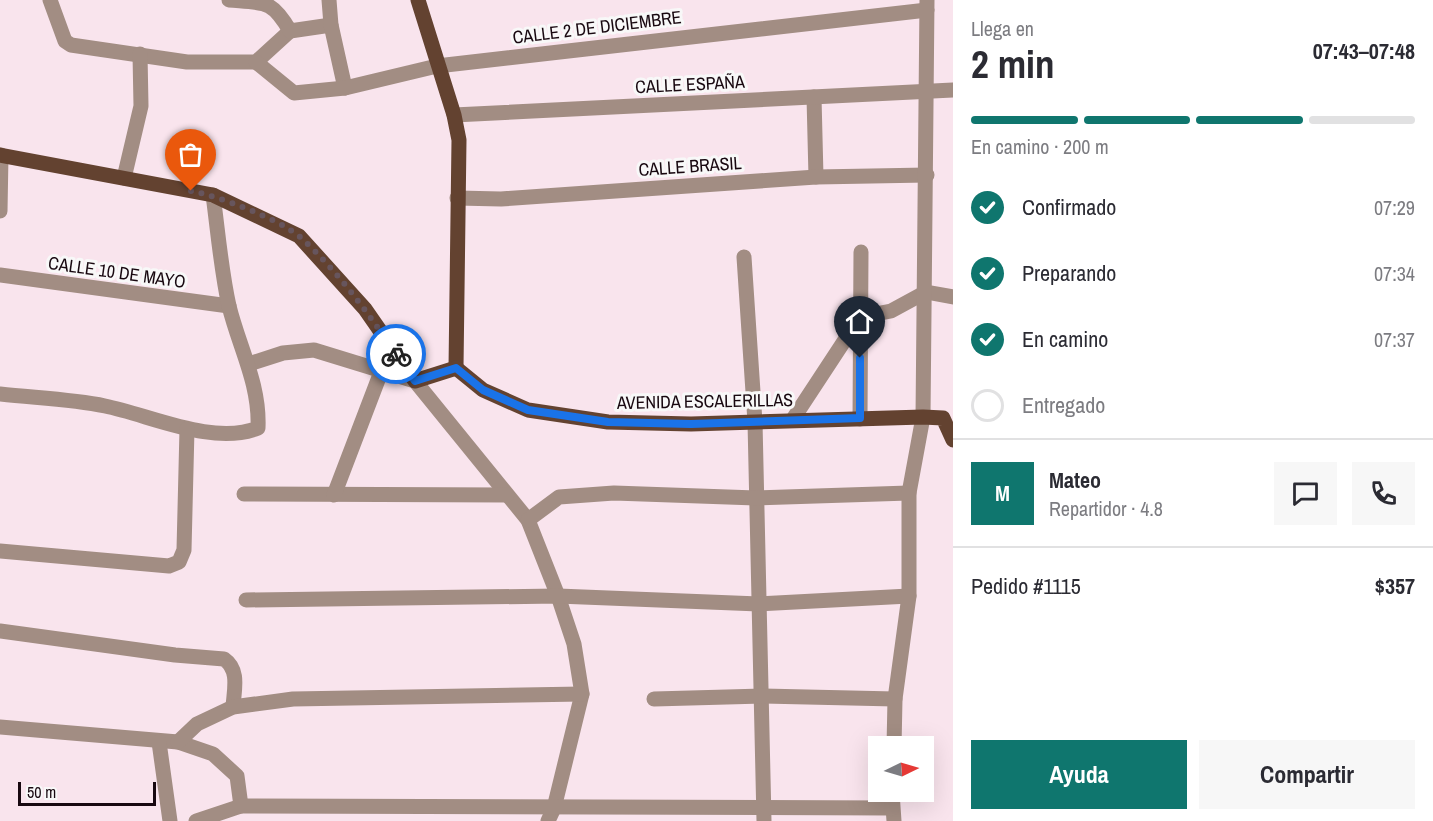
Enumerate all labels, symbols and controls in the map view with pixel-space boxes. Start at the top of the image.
street label: CALLE 2 DE DICIEMBRE [511,4,683,50]
text: Llega en [971,15,1034,42]
text: 07:43–07:48 [1313,36,1415,66]
text: 2 min [971,38,1055,90]
street label: CALLE ESPAÑA [635,69,746,99]
pin [165,129,216,191]
text: En camino · 200 m [971,133,1109,160]
icon: bag [174,138,207,171]
street label: CALLE BRASIL [638,150,742,182]
icon: check [971,191,1004,224]
text: Confirmado [1022,192,1116,222]
text: 07:29 [1374,194,1415,221]
street label: CALLE 10 DE MAYO [47,250,187,294]
icon: check [971,257,1004,290]
text: Preparando [1022,258,1116,288]
text: 07:34 [1374,260,1415,287]
pin [834,296,885,358]
icon: home [843,305,876,338]
icon: check [971,323,1004,356]
courier [366,324,426,384]
text: En camino [1022,324,1108,354]
text: 07:37 [1374,326,1415,353]
icon: bike [380,338,413,371]
street label: AVENIDA ESCALERILLAS [616,387,793,415]
text: Entregado [1022,390,1105,420]
button: chat [1274,462,1337,525]
button: phone [1352,462,1415,525]
text: Mateo [1049,465,1101,495]
text: M [995,478,1010,508]
text: Repartidor · 4.8 [1049,495,1163,522]
text: Pedido #1115 [971,571,1081,601]
text: $357 [1375,571,1415,601]
north arrow [868,736,934,802]
map controls [868,736,934,802]
button: Ayuda [971,740,1187,809]
button: Compartir [1199,740,1415,809]
scale bar [18,779,156,806]
text: 50 m [27,781,56,803]

